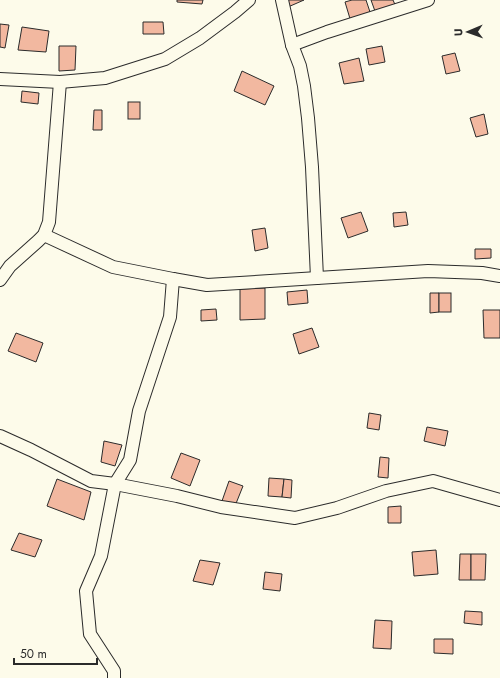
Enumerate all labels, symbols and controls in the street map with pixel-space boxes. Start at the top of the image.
north arrow [448,12,488,52]
text: U [450,28,466,36]
scale bar [14,640,97,666]
text: 50 m [20,645,47,663]

